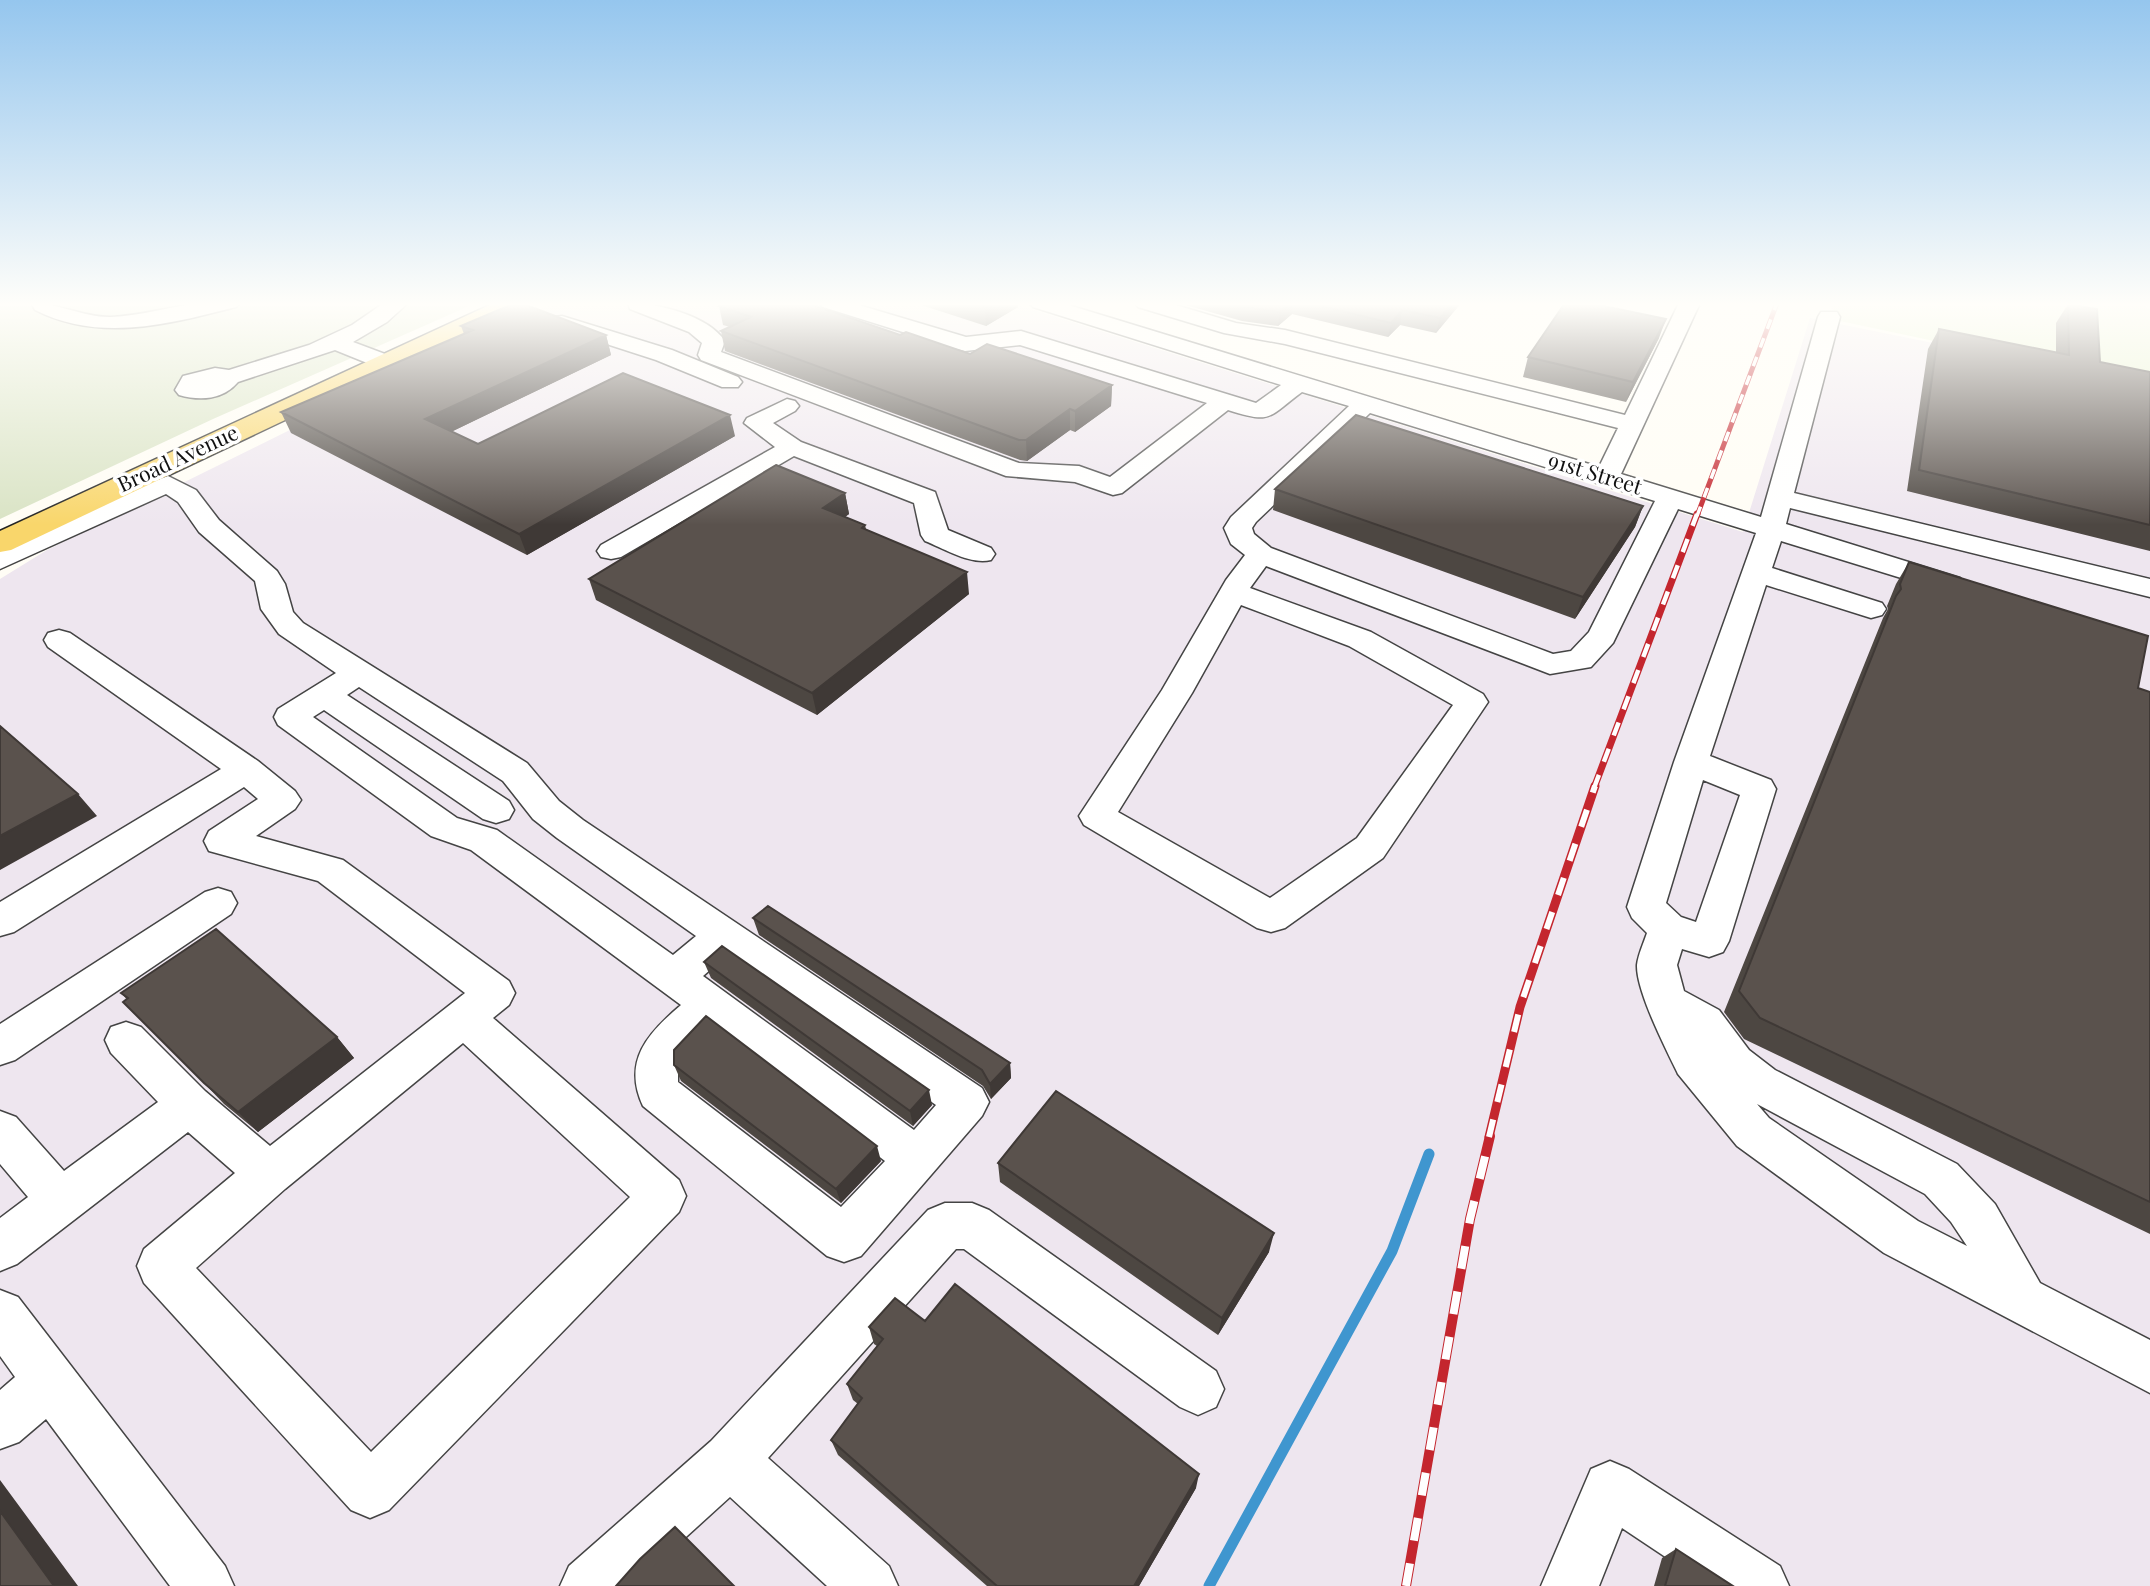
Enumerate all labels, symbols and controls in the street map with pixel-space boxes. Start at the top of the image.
street label: Broad Avenue [112,417,242,497]
street label: 91st Street [1545,445,1646,500]

